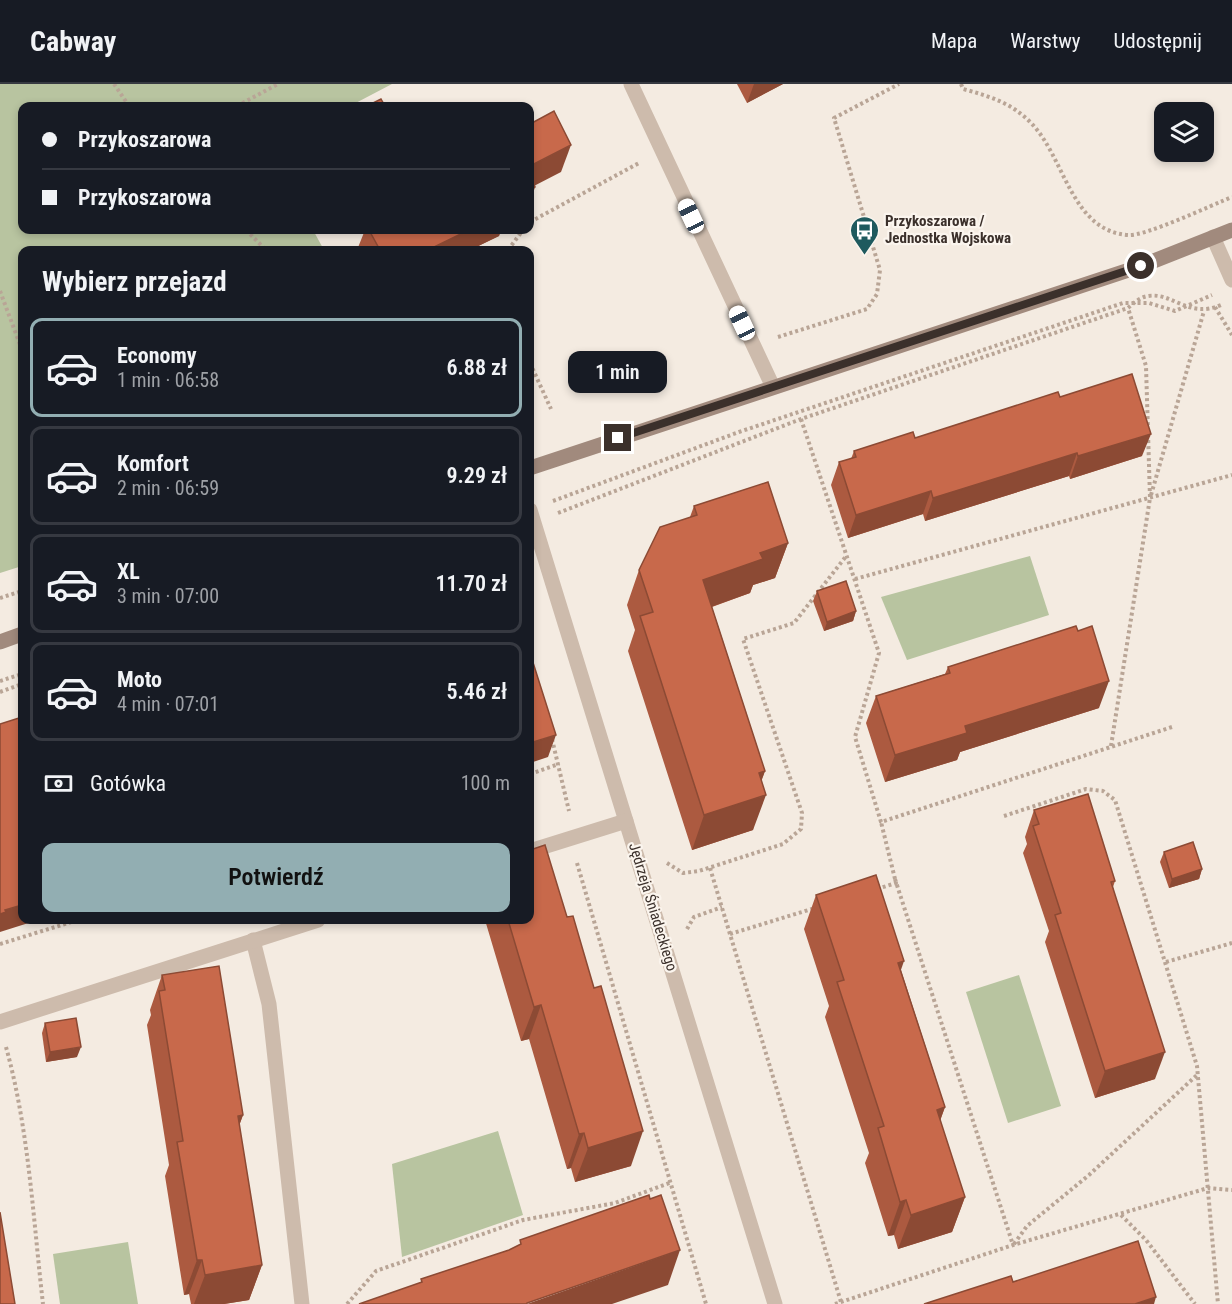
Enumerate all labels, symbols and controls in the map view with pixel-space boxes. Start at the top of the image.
text: Cabway [30,25,116,58]
text: Mapa [931,29,977,53]
text: Warstwy [1010,29,1081,53]
text: Udostępnij [1114,29,1202,53]
map controls [1154,102,1214,162]
button: layers [1154,102,1214,162]
text: Przykoszarowa [78,127,211,152]
text: Przykoszarowa [78,185,211,210]
car [675,196,707,236]
place label: Przykoszarowa / Jednostka Wojskowa [885,212,1011,247]
bus stop icon: Przykoszarowa / Jednostka Wojskowa [848,214,880,256]
route start [1127,252,1154,279]
text: Wybierz przejazd [42,266,227,298]
car [726,303,758,343]
icon: car [45,341,99,395]
text: Economy [117,343,197,368]
callout: 1 min [568,351,668,393]
text: 6.88 zł [446,355,507,380]
text: 1 min [595,360,640,384]
text: 1 min · 06:58 [117,368,219,392]
route end [604,424,631,451]
icon: car [45,449,99,503]
text: Komfort [117,451,189,476]
text: 9.29 zł [446,463,507,488]
text: 2 min · 06:59 [117,476,219,500]
icon: car [45,557,99,611]
text: XL [117,559,140,584]
text: 11.70 zł [435,571,507,596]
text: 3 min · 07:00 [117,584,219,608]
icon: car [45,665,99,719]
text: Moto [117,667,162,692]
text: 5.46 zł [446,679,507,704]
text: 4 min · 07:01 [117,692,219,716]
icon: cash [42,767,75,800]
text: Gotówka [90,771,166,796]
text: 100 m [461,771,510,795]
street label: Jędrzeja Śniadeckiego [625,841,681,973]
button: Potwierdź [42,843,510,912]

